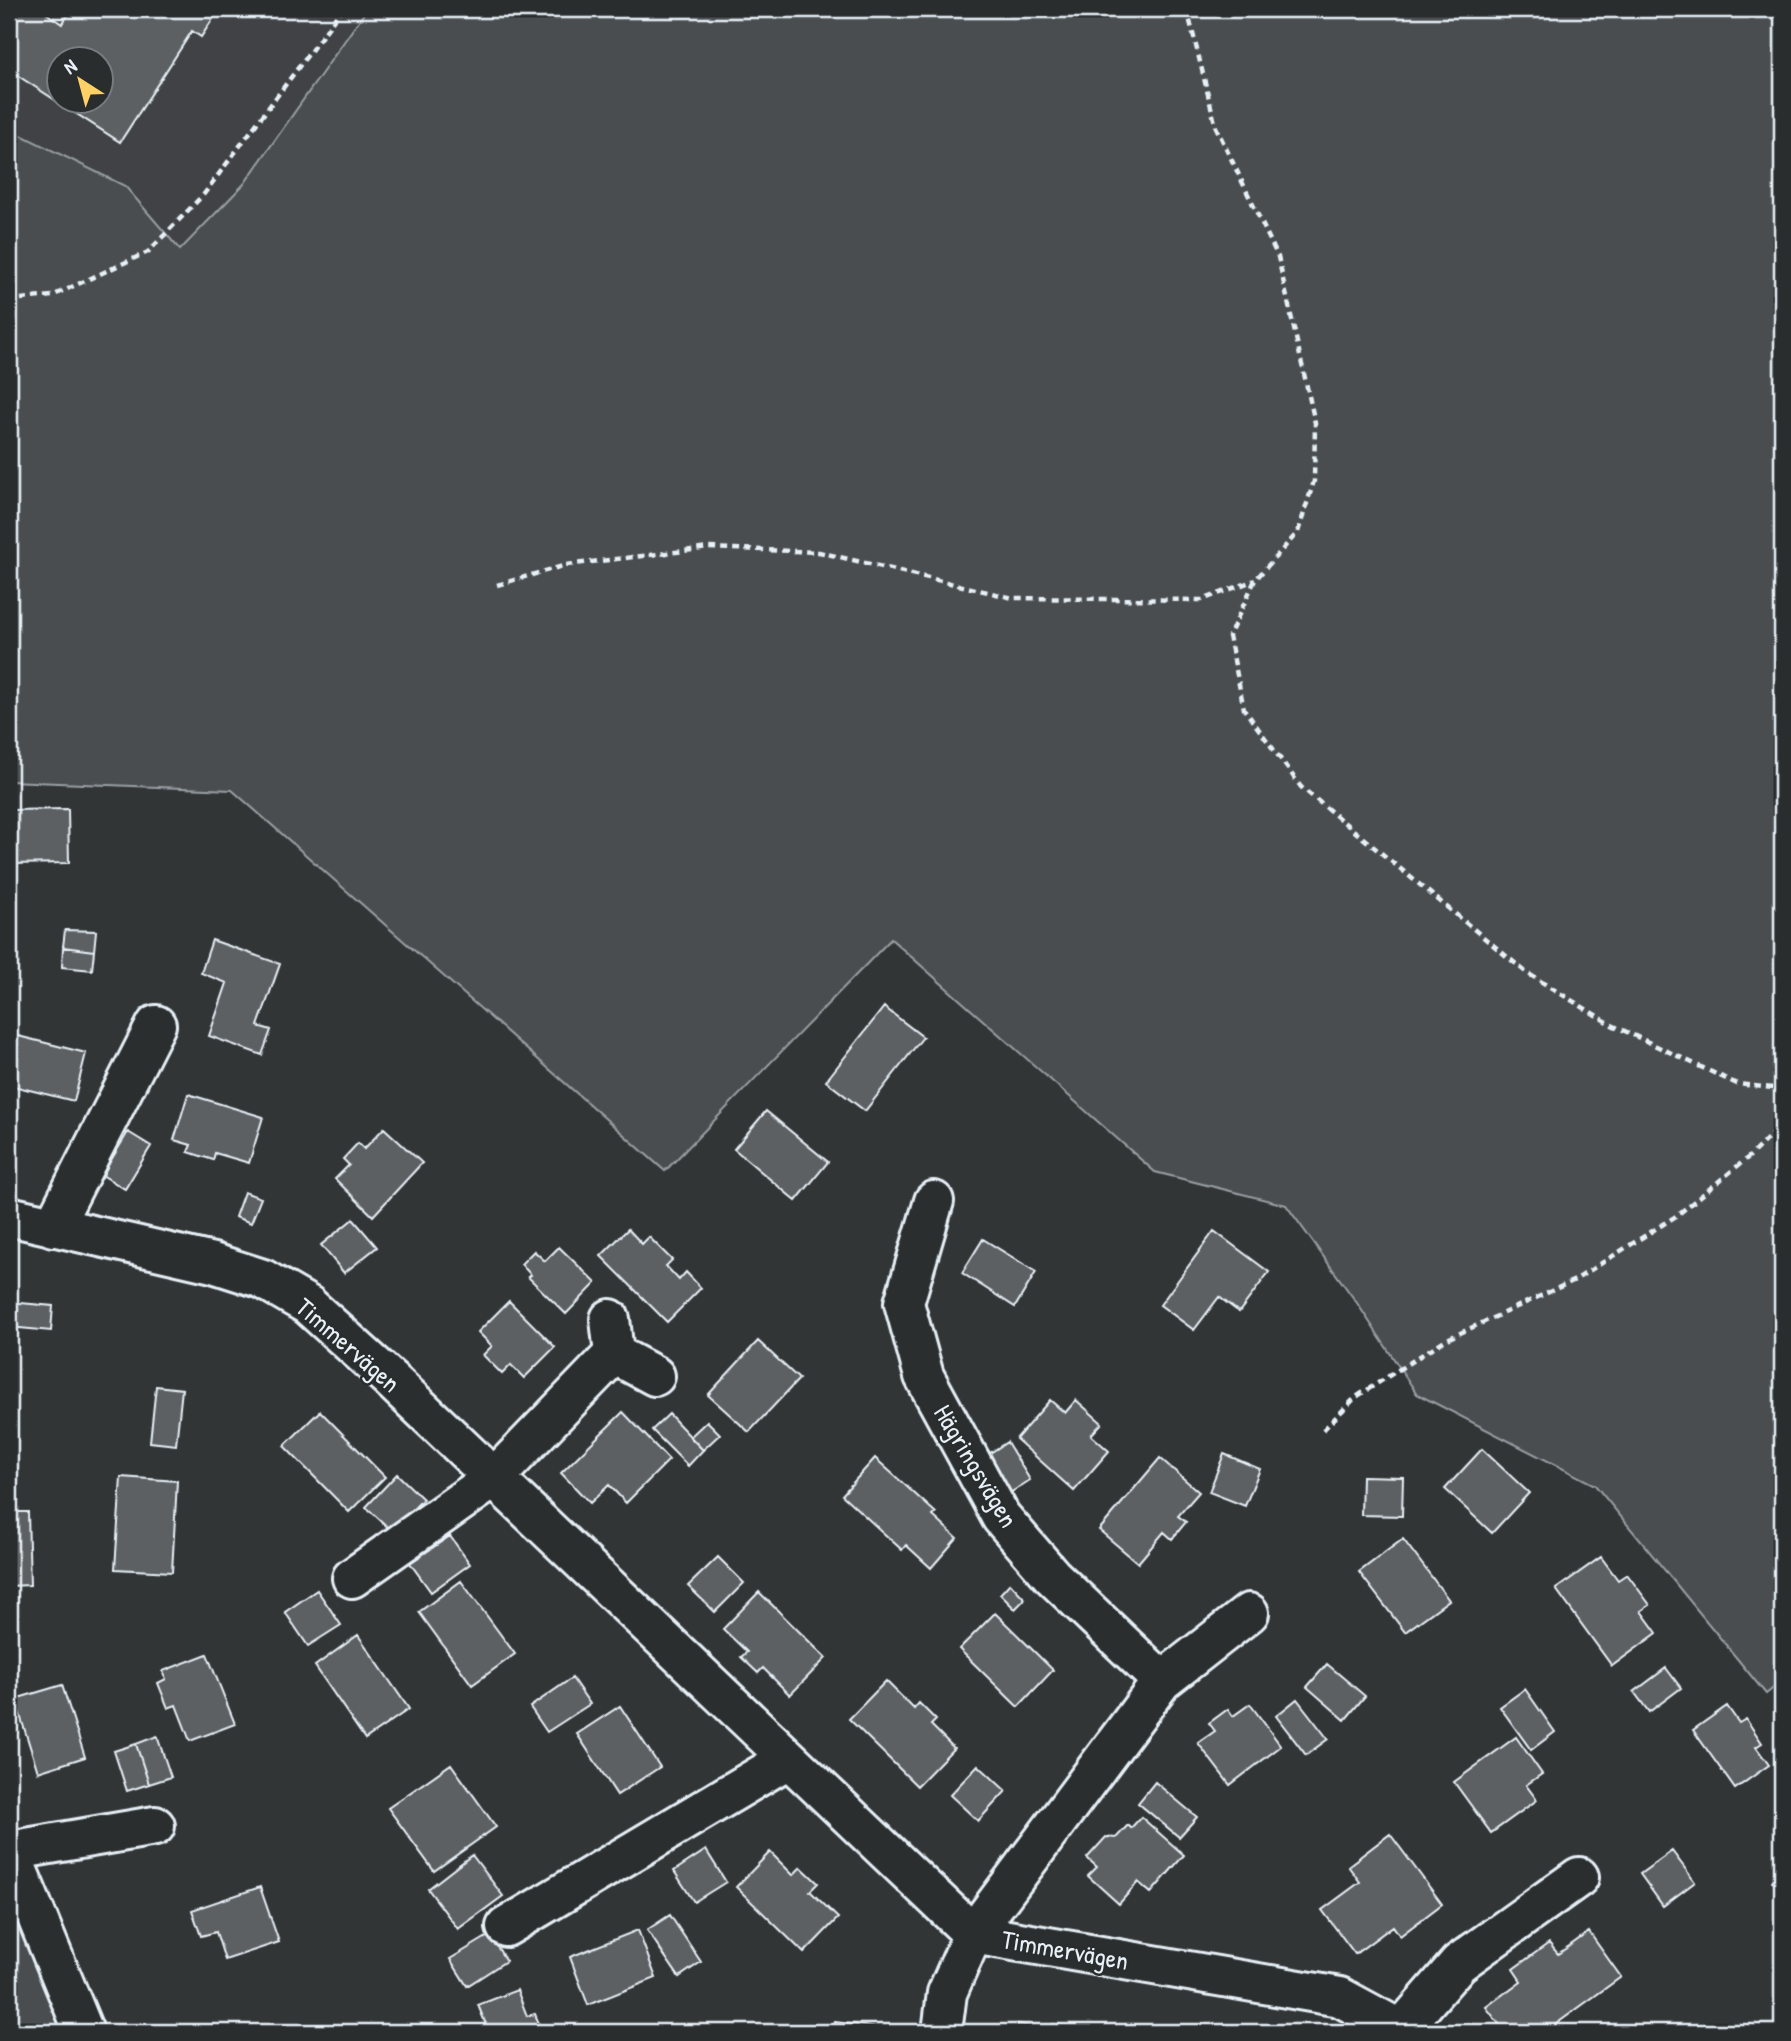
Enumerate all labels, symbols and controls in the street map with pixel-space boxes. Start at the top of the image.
north arrow [46,46,116,116]
text: N [58,53,82,80]
street label: Timmervägen [289,1289,408,1400]
street label: Hägringsvägen [926,1398,1027,1534]
street label: Timmervägen [999,1921,1131,1978]

